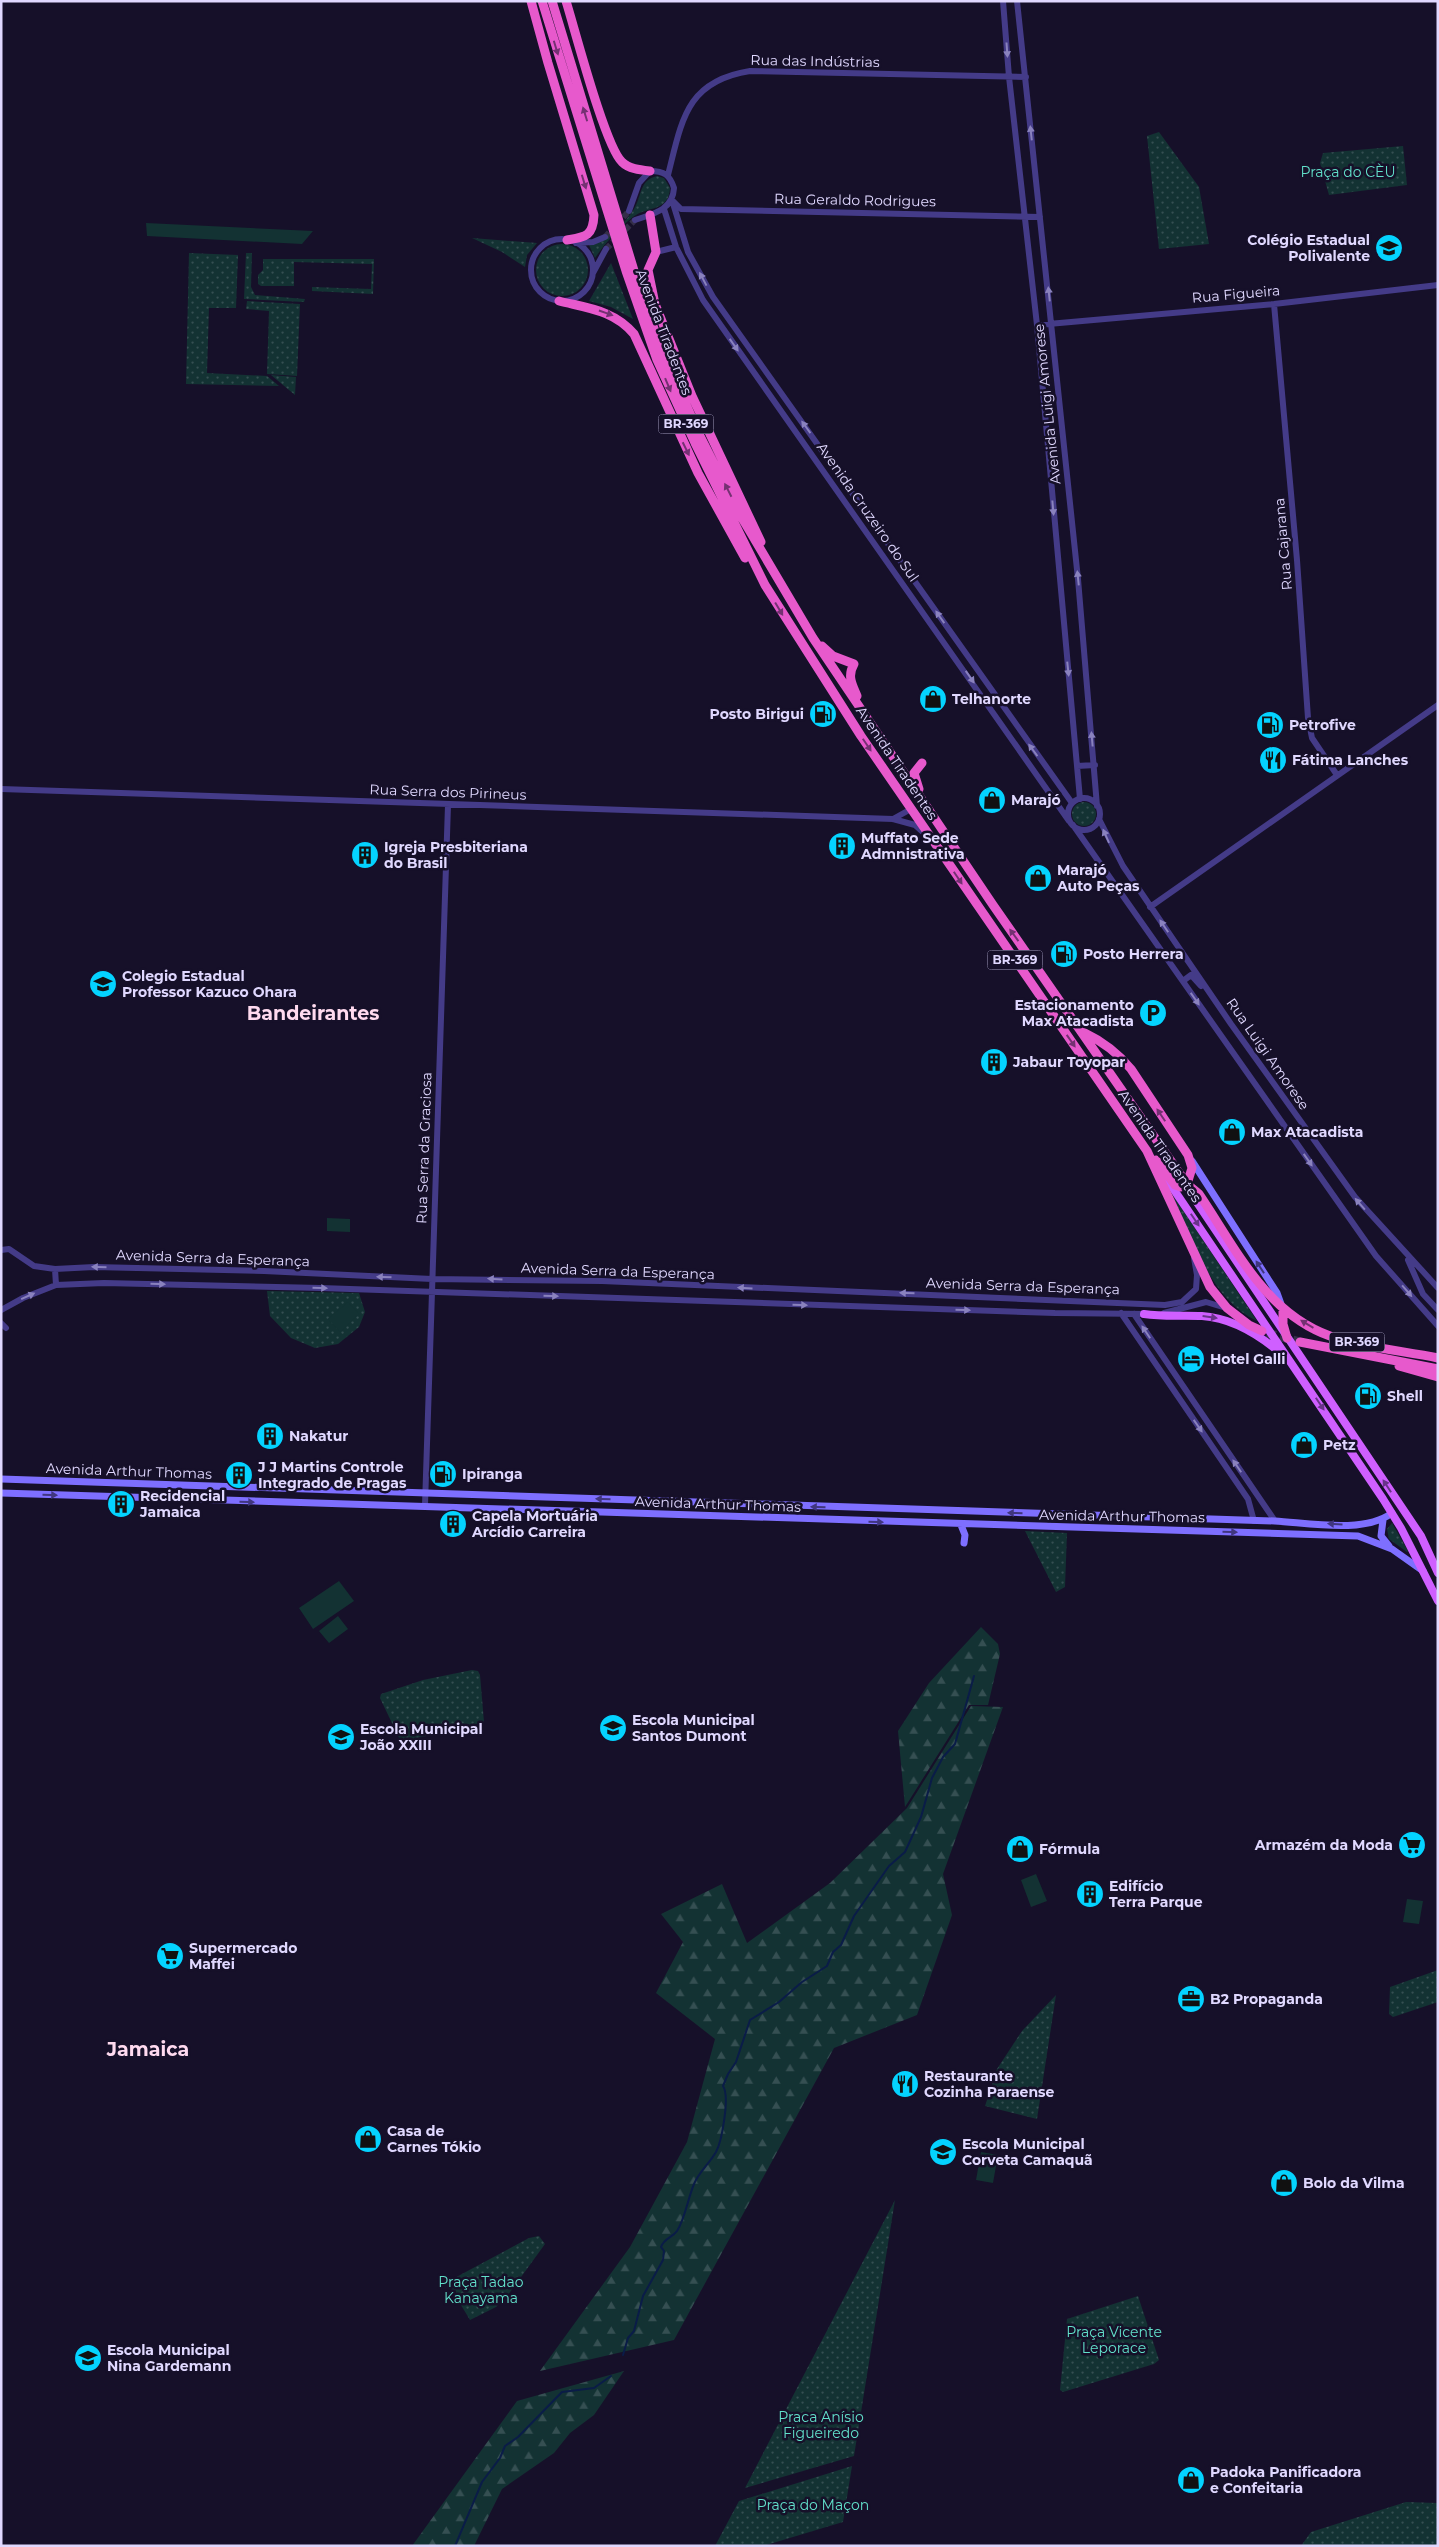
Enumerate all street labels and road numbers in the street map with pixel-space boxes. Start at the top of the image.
street label: Rua das Indústrias [750,51,880,71]
street label: Rua Geraldo Rodrigues [774,190,936,210]
street label: Avenida Tiradentes [632,267,696,398]
street label: Rua Figueira [1191,281,1281,307]
street label: Avenida Luigi Amorese [1030,323,1064,485]
road number: BR-369 [658,414,714,434]
street label: Avenida Cruzeiro do Sul [813,439,923,585]
street label: Rua Cajarana [1270,497,1296,591]
street label: Avenida Tiradentes [852,703,942,823]
street label: Rua Serra dos Pirineus [369,780,527,804]
road number: BR-369 [988,950,1042,970]
street label: Rua Luigi Amorese [1223,995,1313,1113]
street label: Rua Serra da Graciosa [412,1072,436,1224]
street label: Avenida Tiradentes [1114,1086,1206,1206]
street label: Avenida Serra da Esperança [116,1246,310,1270]
street label: Avenida Serra da Esperança [521,1259,715,1283]
street label: Avenida Serra da Esperança [926,1274,1120,1298]
road number: BR-369 [1330,1332,1384,1351]
street label: Avenida Arthur Thomas [46,1459,212,1483]
street label: Avenida Arthur Thomas [635,1492,801,1516]
street label: Avenida Arthur Thomas [1039,1506,1205,1526]

